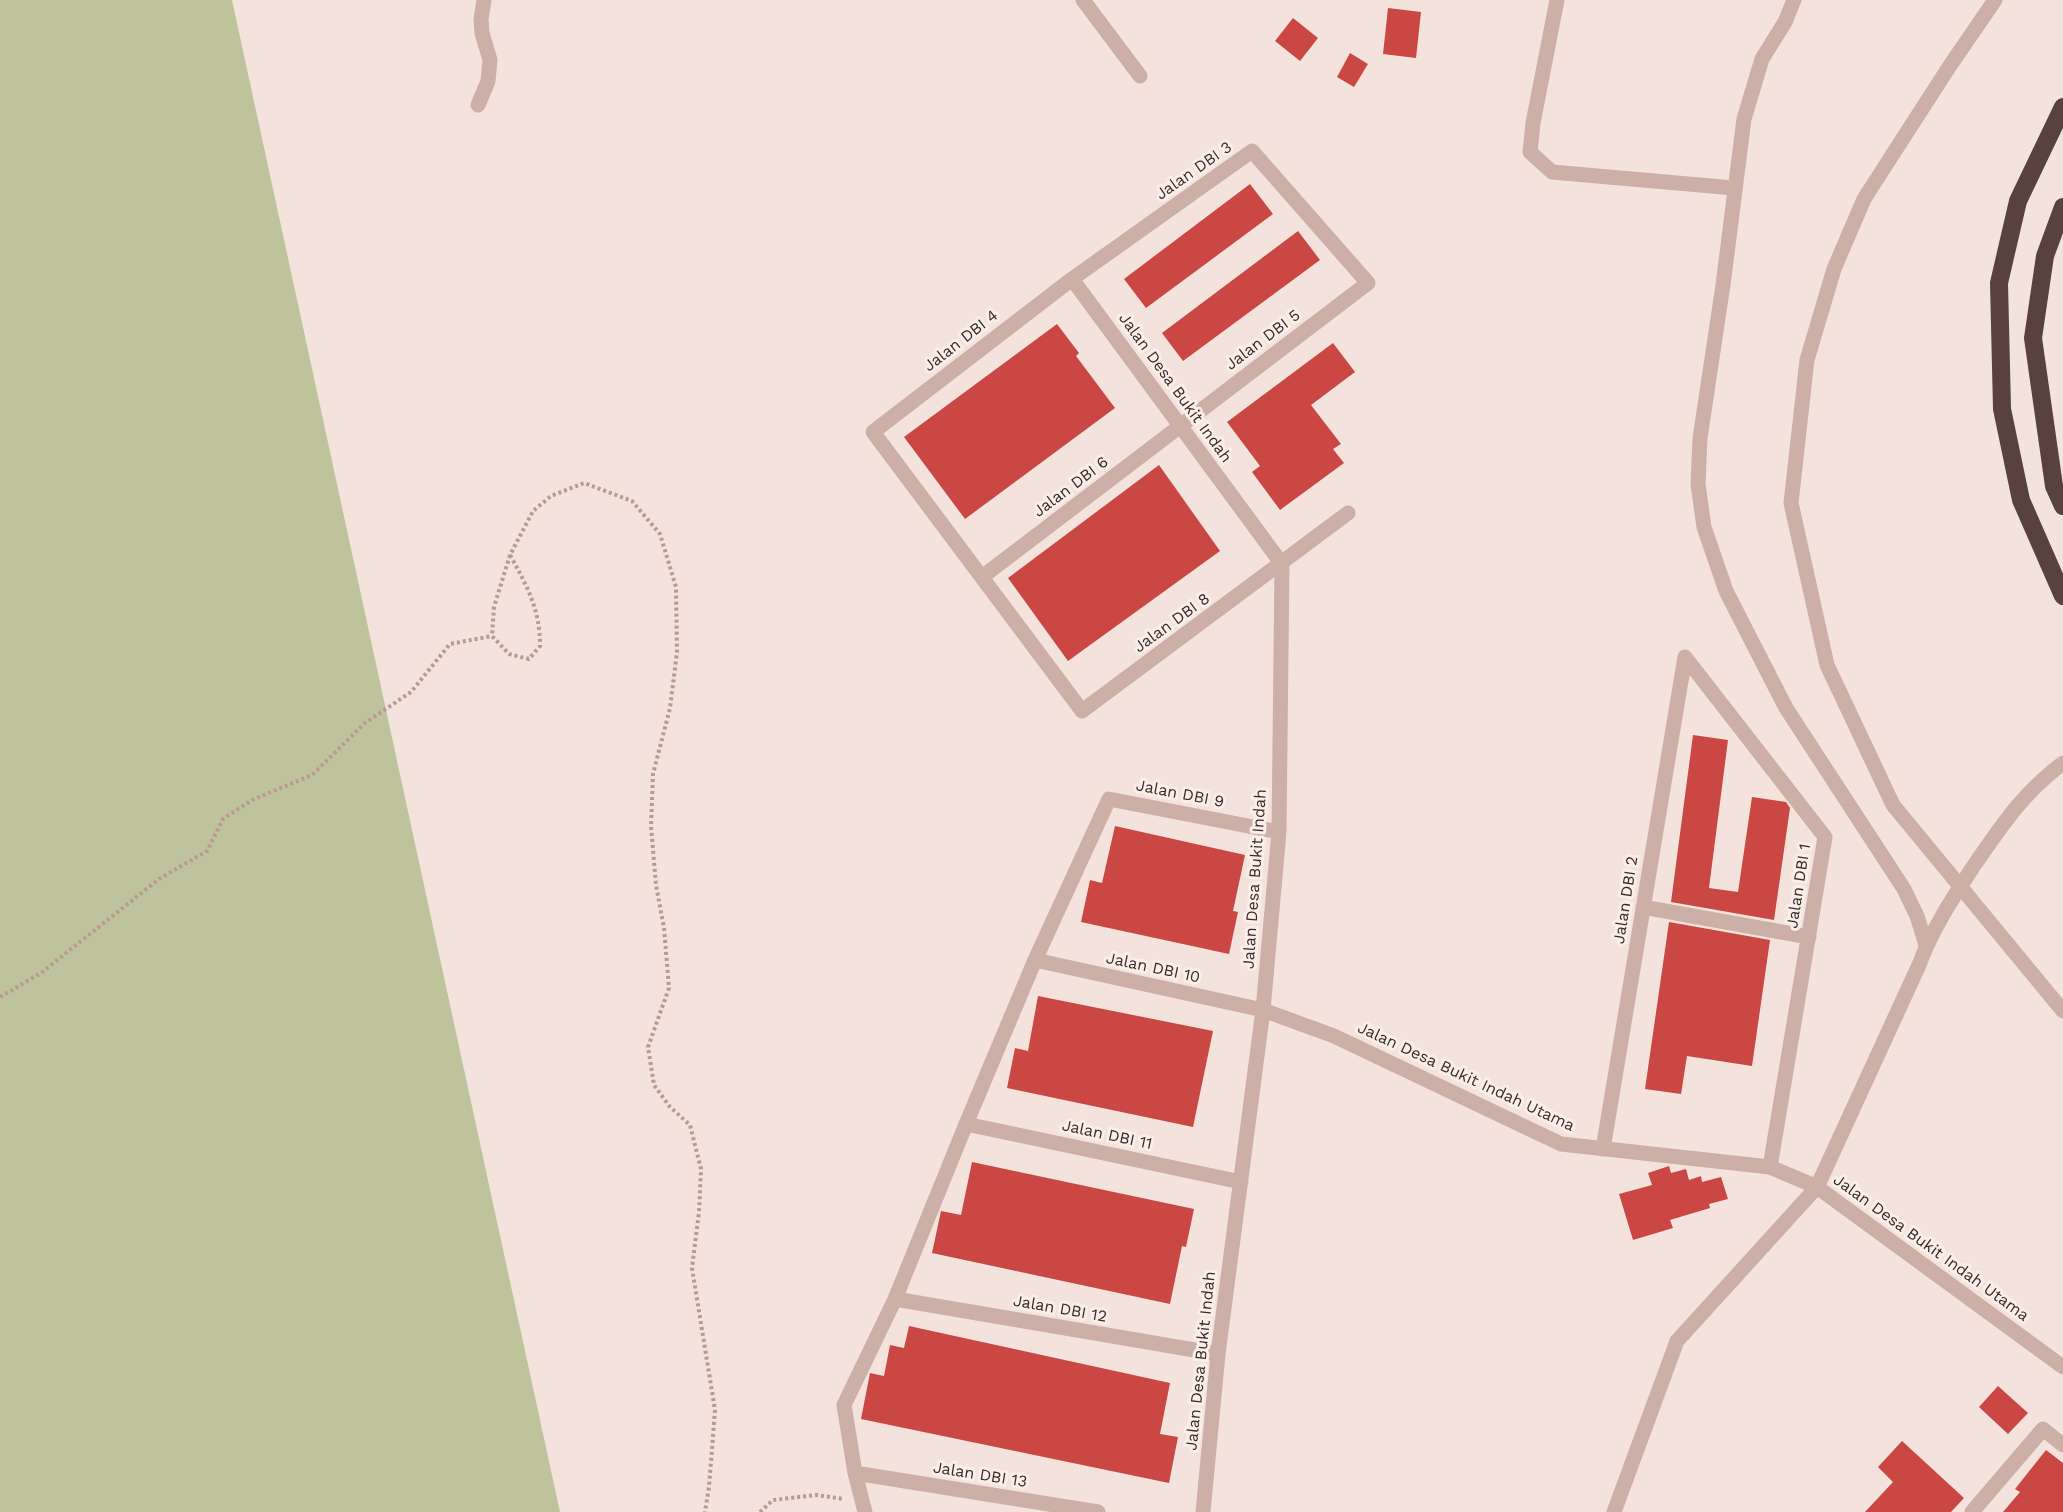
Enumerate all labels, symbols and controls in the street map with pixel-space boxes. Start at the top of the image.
street label: Jalan DBI 3 [1152,138,1236,204]
street label: Jalan DBI 4 [920,306,1002,376]
street label: Jalan DBI 5 [1222,306,1304,374]
street label: Jalan Desa Bukit Indah [1114,309,1236,467]
street label: Jalan DBI 6 [1030,453,1112,521]
street label: Jalan DBI 8 [1130,589,1214,657]
street label: Jalan DBI 9 [1134,776,1226,812]
street label: Jalan Desa Bukit Indah [1239,788,1271,970]
street label: Jalan DBI 1 [1783,842,1815,930]
street label: Jalan DBI 2 [1610,855,1642,945]
street label: Jalan DBI 10 [1104,949,1202,987]
street label: Jalan Desa Bukit Indah Utama [1355,1018,1577,1136]
street label: Jalan DBI 11 [1060,1116,1154,1154]
street label: Jalan Desa Bukit Indah Utama [1829,1171,2033,1325]
street label: Jalan Desa Bukit Indah [1182,1270,1220,1452]
street label: Jalan DBI 12 [1012,1291,1108,1327]
street label: Jalan DBI 13 [932,1458,1028,1492]

